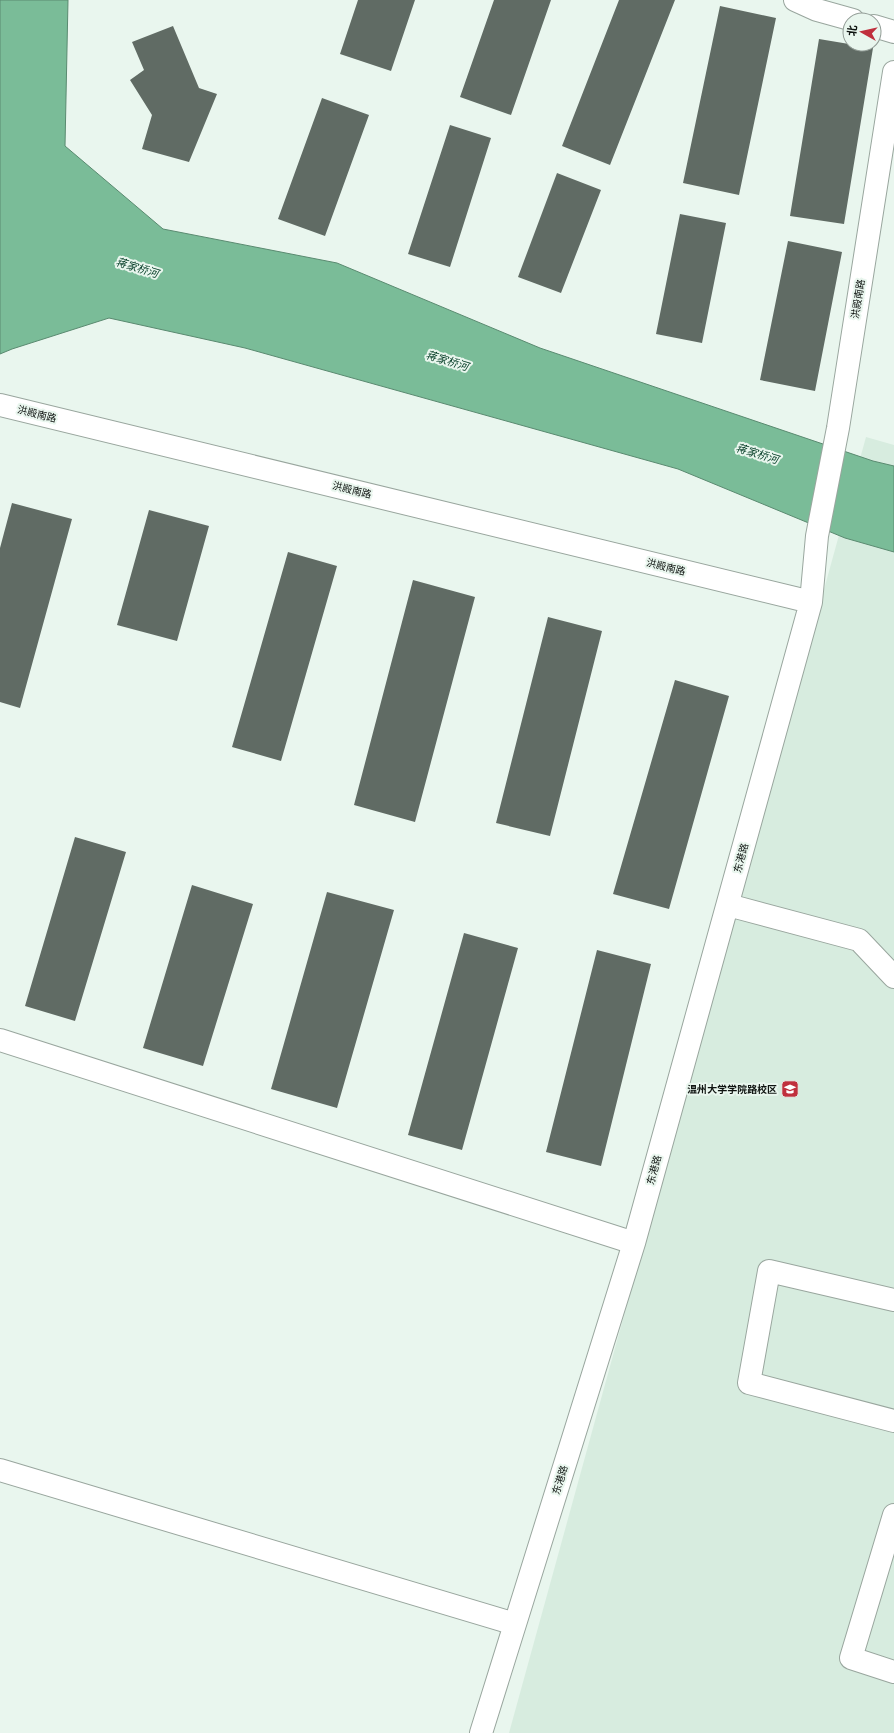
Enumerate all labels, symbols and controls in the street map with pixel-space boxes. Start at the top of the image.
north arrow [842,12,882,52]
text: 北 [845,24,860,37]
water label: 蒋家桥河 [114,255,162,281]
street label: 洪殿南路 [849,278,867,320]
water label: 蒋家桥河 [424,348,472,374]
street label: 洪殿南路 [16,404,58,424]
water label: 蒋家桥河 [734,441,782,467]
street label: 洪殿南路 [331,480,373,500]
street label: 洪殿南路 [645,557,687,577]
street label: 东港路 [732,842,750,874]
school or university icon: 温州大学学院路校区 [780,1079,800,1099]
place label: 温州大学学院路校区 [687,1083,777,1095]
street label: 东港路 [645,1154,663,1186]
street label: 东港路 [550,1464,570,1496]

